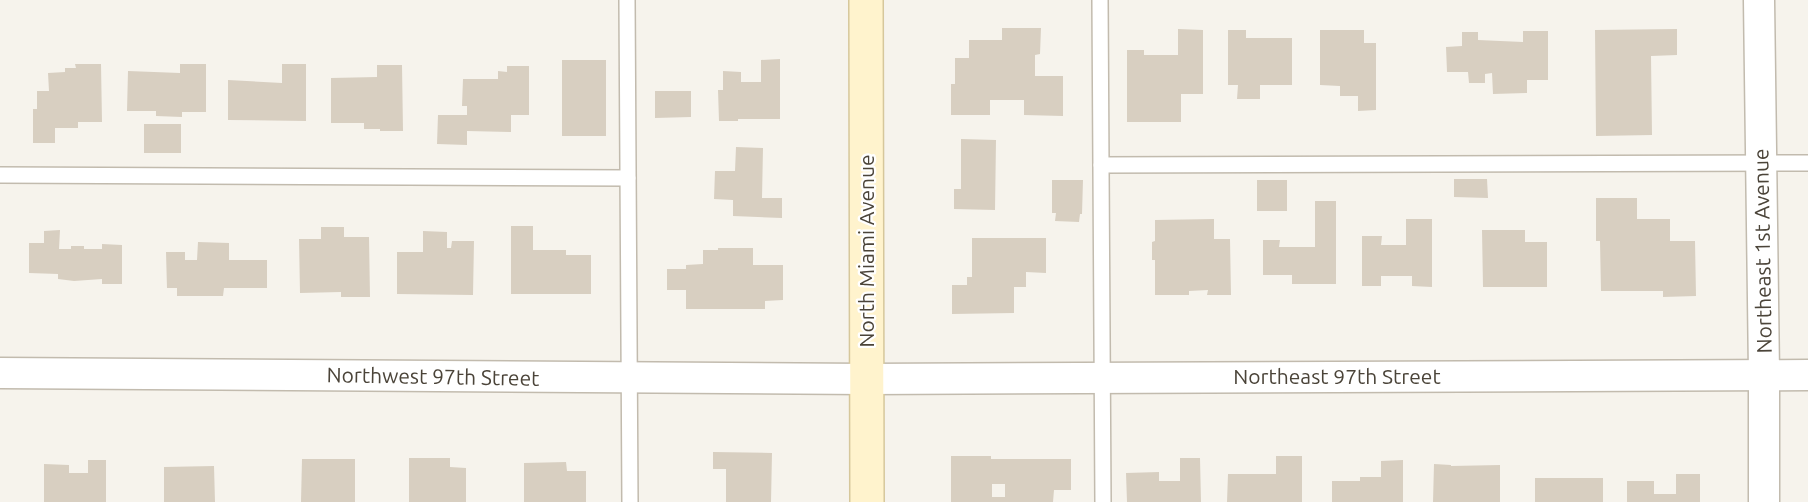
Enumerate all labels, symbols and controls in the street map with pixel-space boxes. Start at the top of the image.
street label: Northeast 1st Avenue [1748,148,1776,354]
street label: North Miami Avenue [854,154,878,348]
street label: Northwest 97th Street [326,362,540,390]
street label: Northeast 97th Street [1233,364,1441,388]

